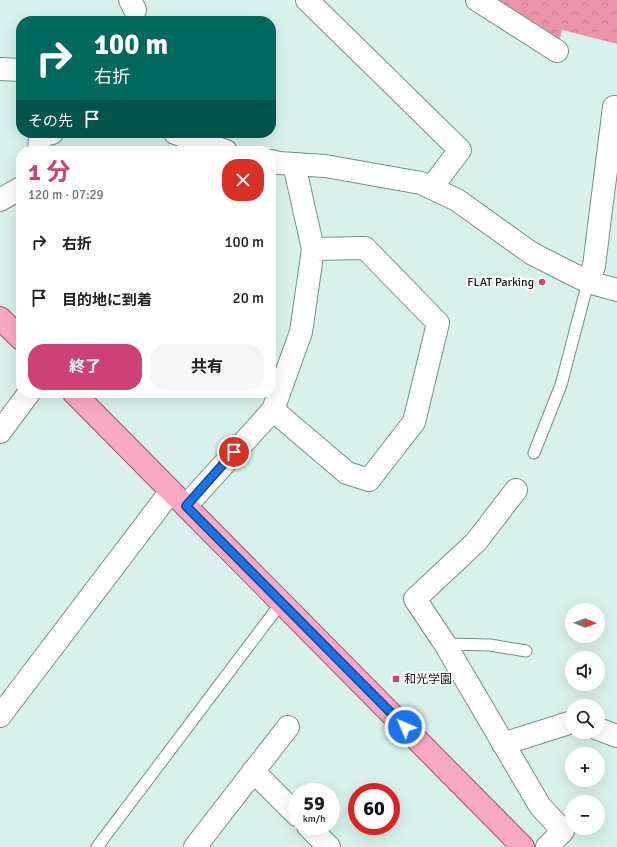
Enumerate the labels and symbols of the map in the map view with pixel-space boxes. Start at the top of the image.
place label: FLAT Parking [467,275,534,290]
marker: FLAT Parking [537,277,547,287]
pin [217,435,251,469]
north arrow [565,603,605,643]
place label: 和光学園 [404,672,452,687]
marker: 和光学園 [391,674,401,684]
position arrow [384,706,426,748]
speed limit sign: 60 [348,783,400,835]

